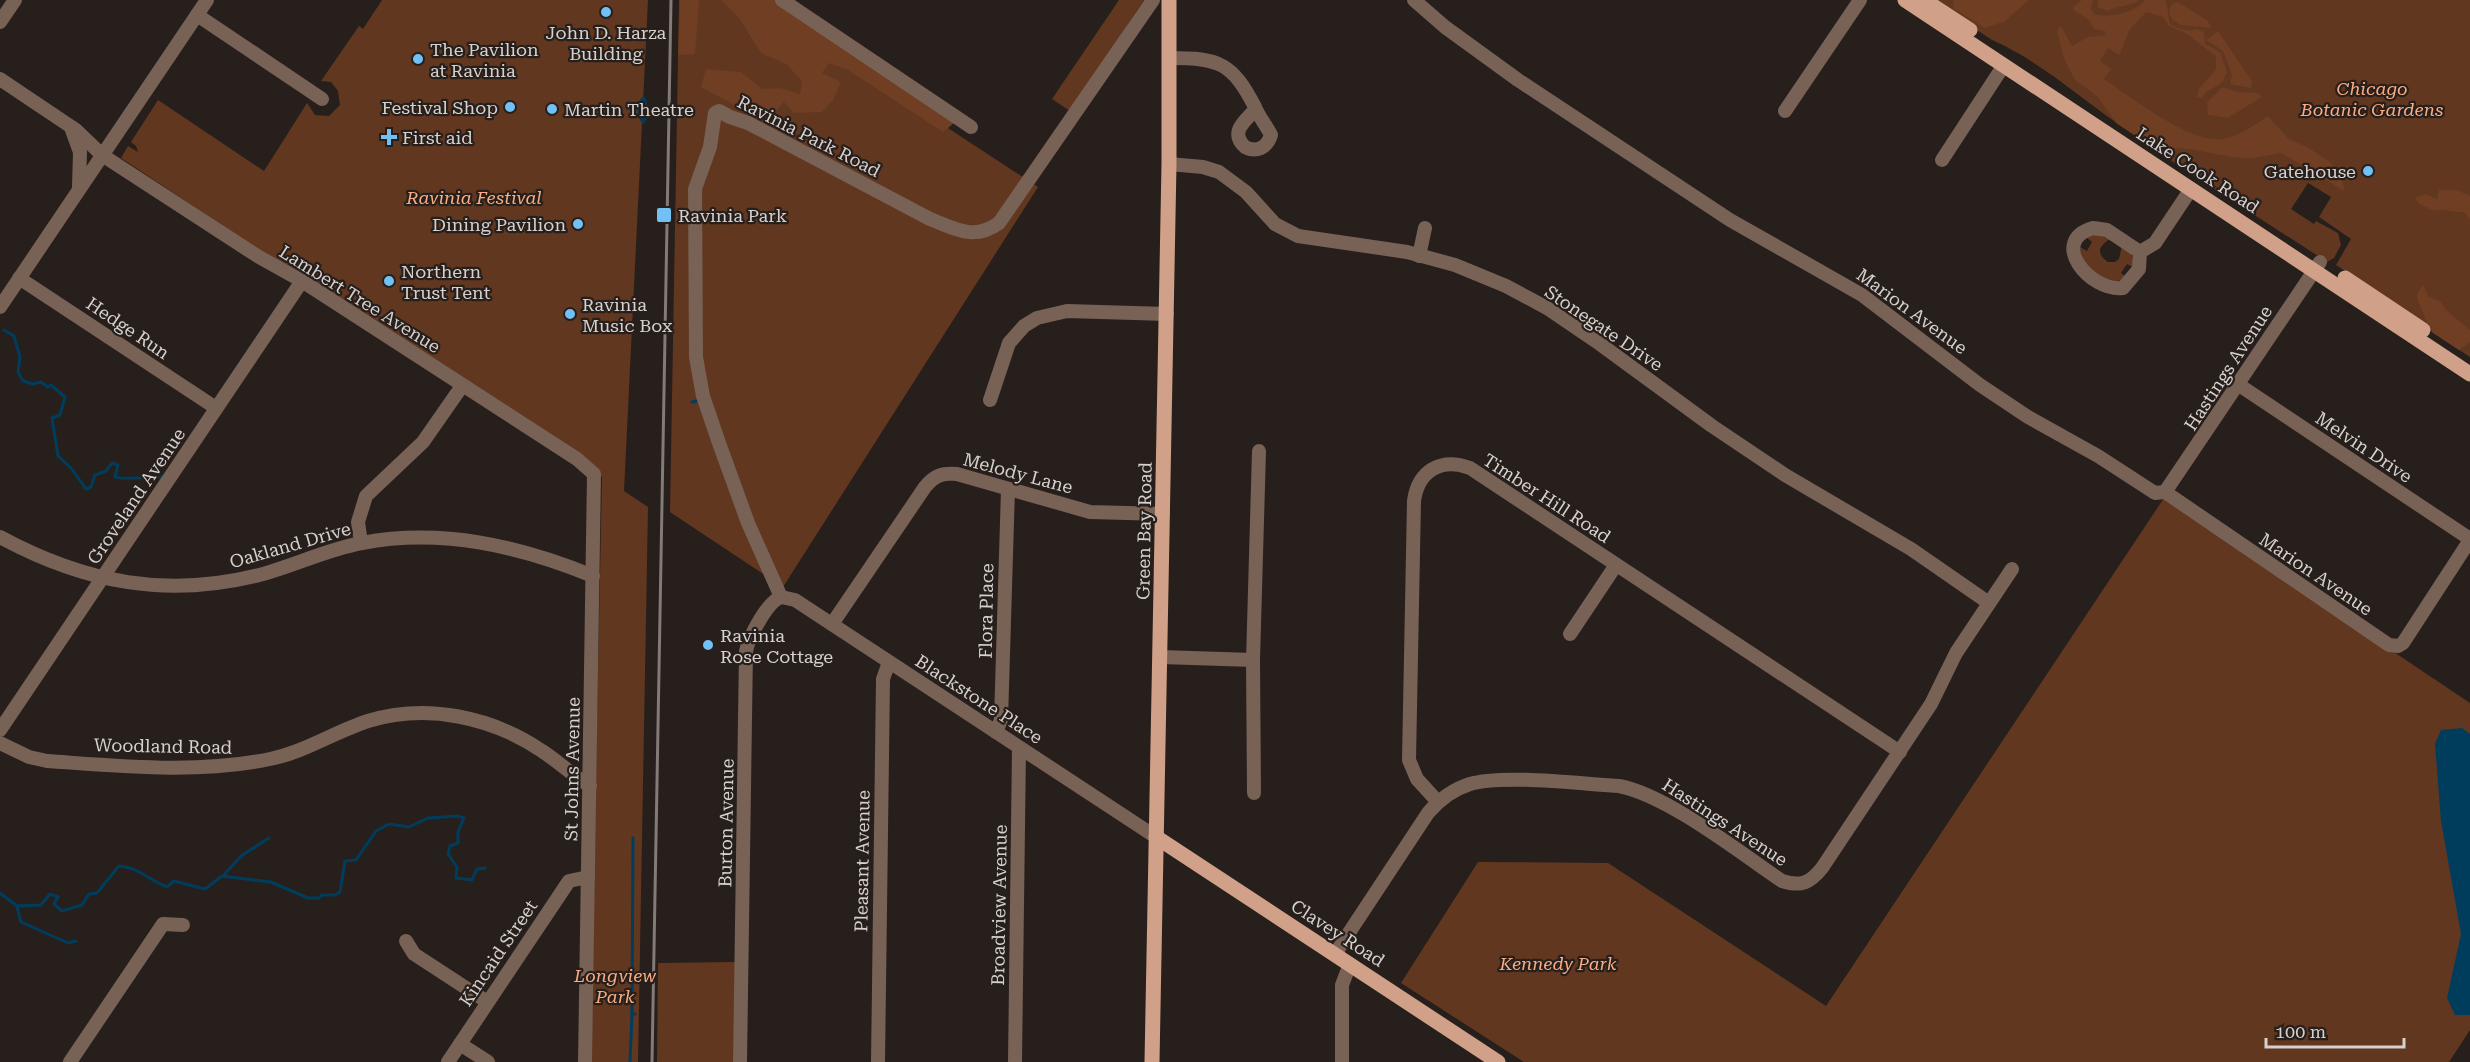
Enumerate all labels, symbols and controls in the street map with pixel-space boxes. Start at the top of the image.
marker: John D. Harza Building [599,5,613,19]
place label: John D. Harza Building [546,22,667,64]
place label: The Pavilion at Ravinia [430,39,539,81]
marker: The Pavilion at Ravinia [411,52,425,66]
park label: Chicago Botanic Gardens [2300,78,2443,120]
street label: Ravinia Park Road [734,91,885,181]
place label: Festival Shop [382,97,498,118]
place label: Martin Theatre [564,99,694,120]
marker: Festival Shop [503,100,517,114]
marker: Martin Theatre [545,102,559,116]
street label: Lake Cook Road [2133,123,2264,218]
place label: First aid [402,127,473,148]
marker: First aid [380,128,398,146]
place label: Gatehouse [2264,161,2356,182]
marker: Gatehouse [2361,164,2375,178]
park label: Ravinia Festival [405,187,542,208]
place label: Ravinia Park [678,205,787,226]
marker: Ravinia Park [655,206,673,224]
place label: Dining Pavilion [432,214,566,235]
marker: Dining Pavilion [571,217,585,231]
street label: Lambert Tree Avenue [276,241,444,357]
place label: Northern Trust Tent [401,261,491,303]
street label: Marion Avenue [1853,264,1972,358]
marker: Northern Trust Tent [382,274,396,288]
street label: Stonegate Drive [1541,281,1667,375]
street label: Hedge Run [83,293,174,364]
place label: Ravinia Music Box [582,294,673,336]
street label: Hastings Avenue [2180,301,2276,435]
marker: Ravinia Music Box [563,307,577,321]
street label: Melvin Drive [2312,407,2416,487]
street label: Groveland Avenue [83,424,189,568]
street label: Melody Lane [961,448,1075,498]
street label: Timber Hill Road [1479,449,1615,547]
street label: Green Bay Road [1132,461,1156,600]
street label: Oakland Drive [227,518,353,572]
street label: Marion Avenue [2256,528,2377,620]
street label: Flora Place [975,563,997,659]
place label: Ravinia Rose Cottage [720,625,833,667]
marker: Ravinia Rose Cottage [701,638,715,652]
street label: Blackstone Place [912,650,1047,748]
street label: St Johns Avenue [560,697,584,841]
street label: Woodland Road [94,734,233,758]
street label: Burton Avenue [714,758,738,888]
street label: Hastings Avenue [1658,774,1792,870]
street label: Pleasant Avenue [850,790,874,932]
street label: Broadview Avenue [987,824,1011,986]
street label: Clavey Road [1287,895,1389,971]
street label: Kincaid Street [455,896,541,1010]
park label: Kennedy Park [1499,953,1617,974]
park label: Longview Park [573,965,656,1007]
scale bar [2266,1011,2404,1049]
text: 100 m [2275,1021,2326,1042]

